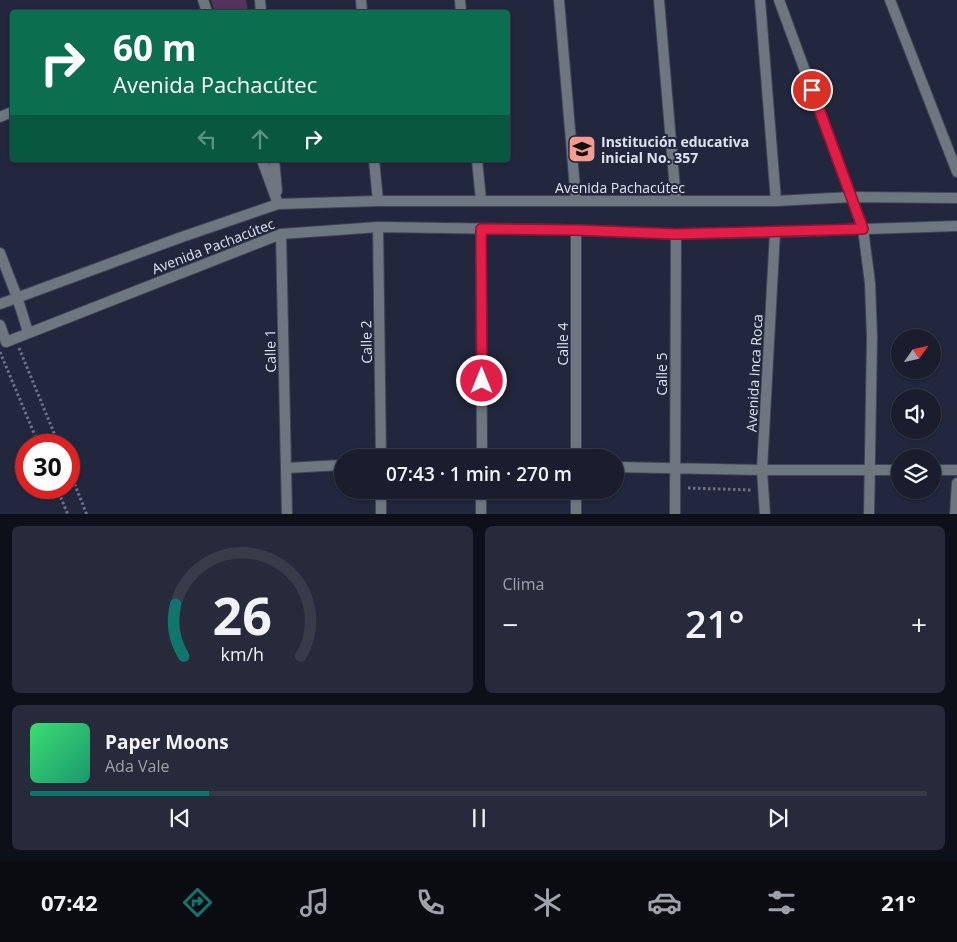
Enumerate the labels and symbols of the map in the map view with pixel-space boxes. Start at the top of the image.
pin [791,69,833,111]
place label: Institución educativa inicial No. 357 [601,132,749,167]
school or university icon: Institución educativa inicial No. 357 [567,134,597,164]
street label: Avenida Pachacútec [555,178,685,197]
street label: Avenida Pachacútec [149,214,277,278]
street label: Avenida Inca Roca [741,314,767,432]
street label: Calle 2 [356,320,376,364]
street label: Calle 4 [553,322,572,366]
street label: Calle 1 [260,329,280,373]
north arrow [891,329,941,379]
street label: Calle 5 [652,352,671,396]
position arrow [455,354,507,406]
speed limit sign: 30 [15,434,80,499]

